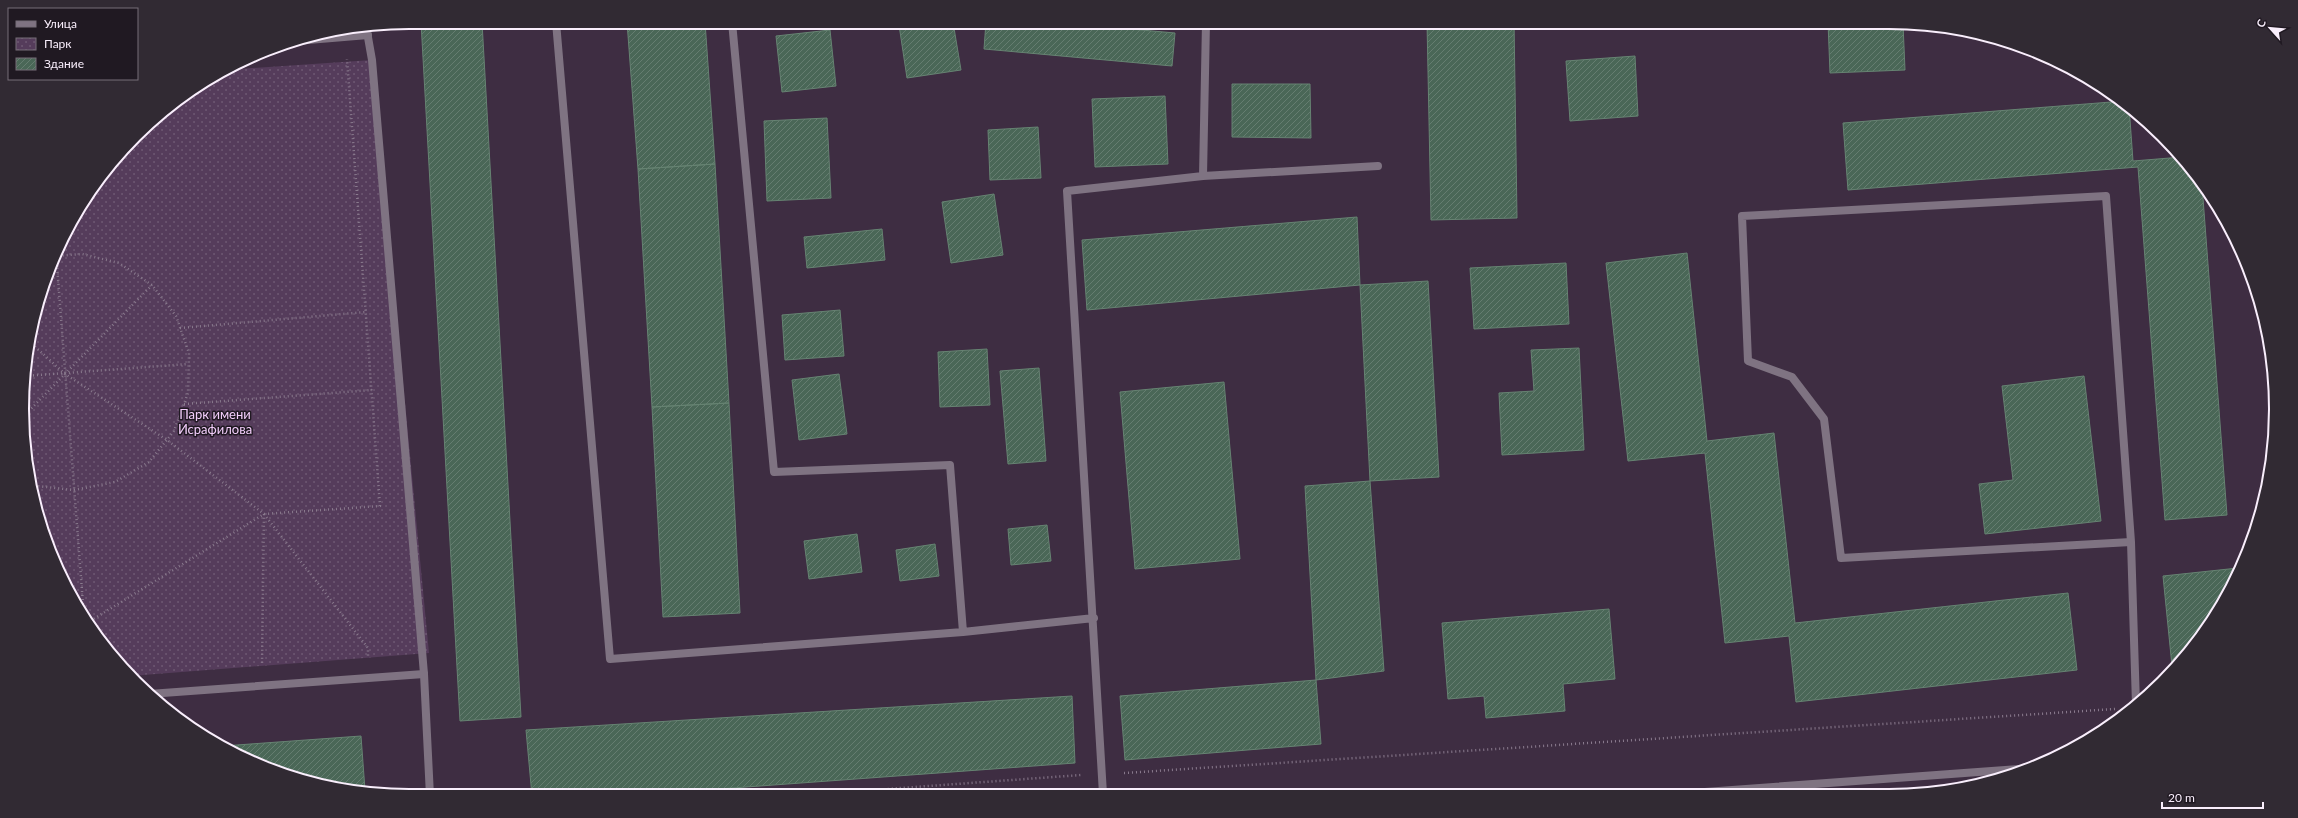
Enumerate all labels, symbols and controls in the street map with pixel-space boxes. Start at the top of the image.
legend [8,8,138,80]
north arrow [2250,8,2290,48]
text: Улица [44,16,77,31]
text: С [2253,16,2268,29]
text: Парк [44,36,72,51]
text: Здание [44,56,84,71]
park label: Парк имени Исрафилова [178,406,252,437]
scale bar [2162,784,2263,810]
text: 20 m [2168,790,2195,805]

